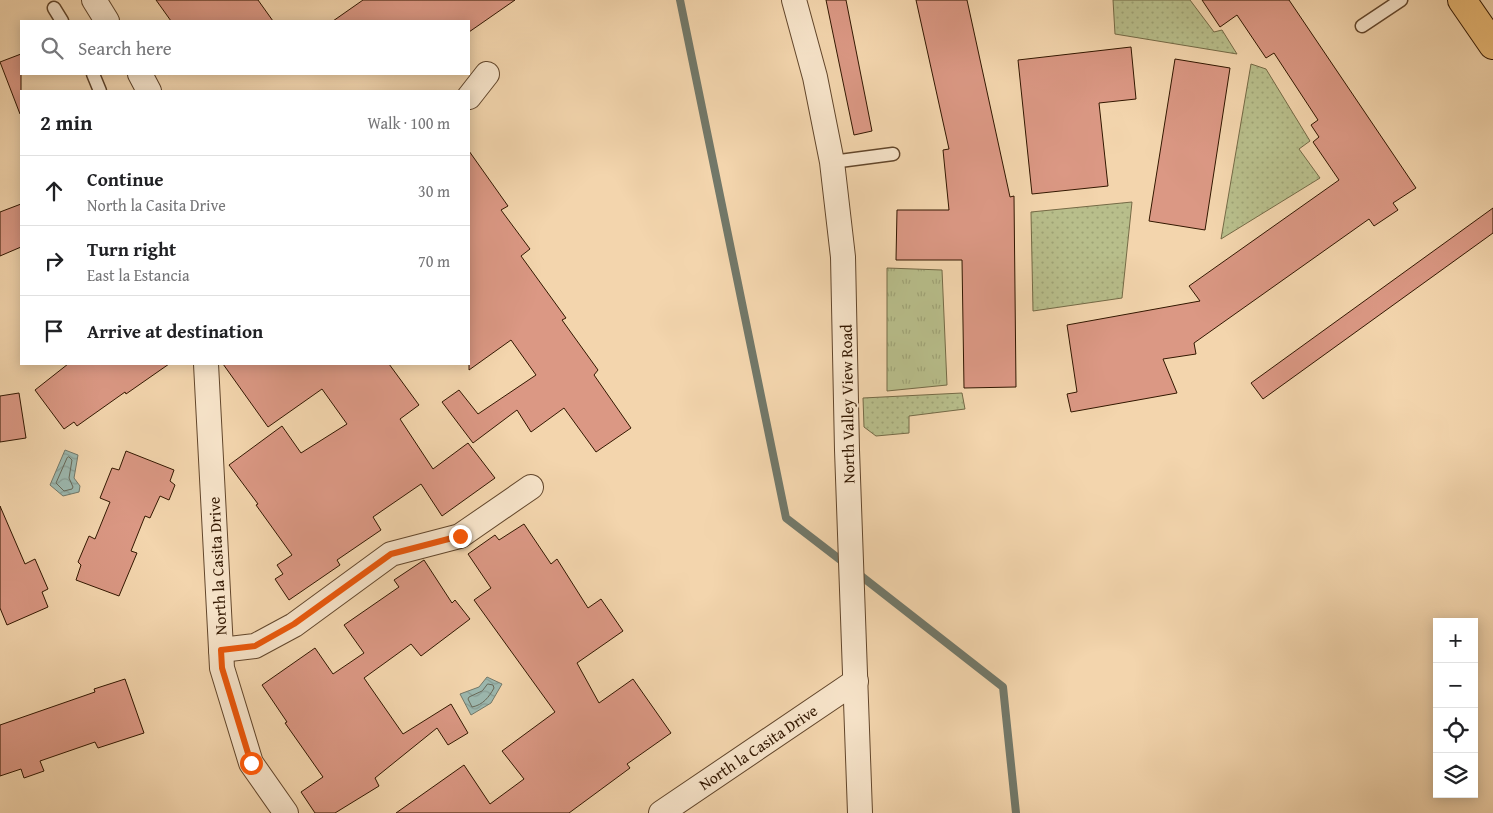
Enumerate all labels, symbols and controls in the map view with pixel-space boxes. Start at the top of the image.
search box [20,20,470,75]
icon: search [38,34,66,62]
text: Search here [78,34,172,62]
text: 2 min [40,107,92,138]
text: Walk · 100 m [367,111,450,135]
text: Continue [87,165,164,193]
icon: ahead [40,177,68,205]
text: 30 m [418,179,450,203]
text: North la Casita Drive [87,193,226,217]
text: Turn right [87,235,176,263]
icon: right [40,247,68,275]
text: 70 m [418,249,450,273]
text: East la Estancia [87,263,190,287]
icon: arrive [40,317,68,345]
text: Arrive at destination [87,317,263,345]
street label: North Valley View Road [834,324,860,484]
street label: North la Casita Drive [201,496,233,636]
route end [449,525,472,548]
map controls [1433,618,1478,798]
button: + [1433,618,1478,663]
button: − [1433,663,1478,708]
street label: North la Casita Drive [694,698,822,796]
button: locate [1433,708,1478,753]
route start [240,752,263,775]
button: layers [1433,753,1478,798]

